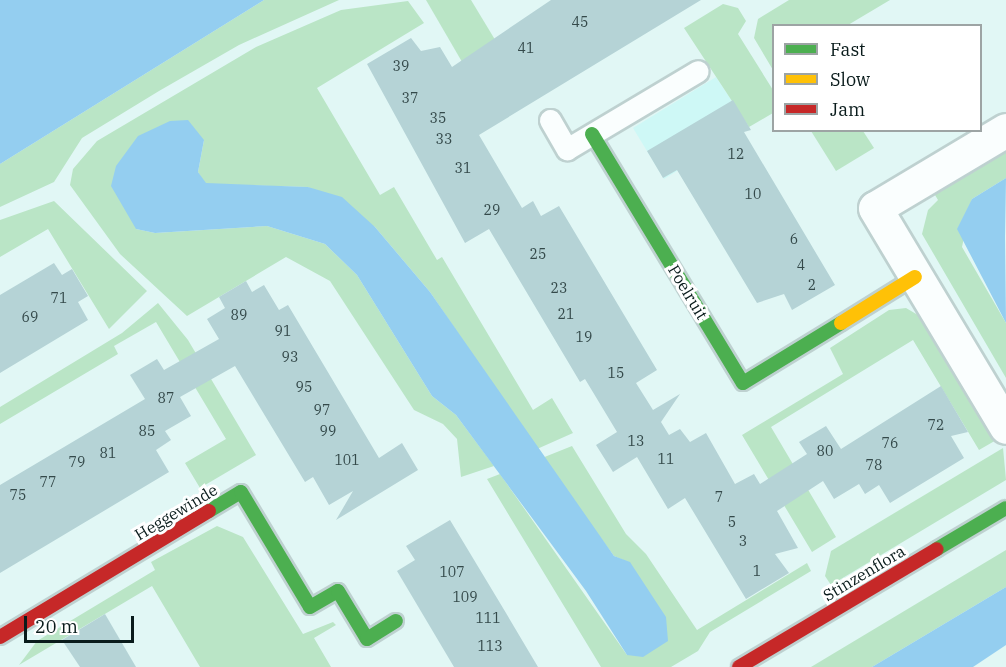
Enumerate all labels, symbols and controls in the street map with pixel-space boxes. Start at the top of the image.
house number: 45 [572,14,588,30]
legend [772,24,982,132]
text: Fast [830,38,865,61]
house number: 41 [518,40,534,56]
house number: 39 [393,58,409,74]
text: Slow [830,68,870,91]
house number: 37 [402,90,418,106]
text: Jam [830,98,865,121]
house number: 35 [430,110,446,126]
house number: 33 [436,131,452,147]
house number: 12 [728,146,744,162]
house number: 31 [455,160,471,176]
house number: 10 [745,186,761,202]
house number: 29 [484,202,500,218]
house number: 6 [790,231,798,247]
house number: 25 [530,246,546,262]
house number: 4 [797,257,805,273]
street label: Poelruit [664,261,712,323]
house number: 2 [808,277,816,293]
house number: 23 [551,280,567,296]
house number: 71 [51,290,67,306]
house number: 21 [558,306,574,322]
house number: 89 [231,307,247,323]
house number: 69 [22,309,38,325]
house number: 91 [275,323,291,339]
house number: 19 [576,329,592,345]
house number: 93 [282,349,298,365]
house number: 15 [608,365,624,381]
house number: 95 [296,379,312,395]
house number: 87 [158,390,174,406]
house number: 97 [314,402,330,418]
house number: 72 [928,417,944,433]
house number: 85 [139,423,155,439]
house number: 99 [320,423,336,439]
house number: 13 [628,433,644,449]
house number: 76 [882,435,898,451]
house number: 80 [817,443,833,459]
house number: 81 [100,445,116,461]
house number: 11 [658,451,674,467]
house number: 101 [334,452,360,468]
house number: 79 [69,454,85,470]
house number: 78 [866,457,882,473]
house number: 77 [40,474,56,490]
street label: Heggewinde [131,480,221,544]
house number: 75 [10,487,26,503]
house number: 7 [715,489,723,505]
house number: 5 [728,514,736,530]
house number: 3 [739,533,747,549]
street label: Stinzenflora [820,541,908,605]
house number: 1 [753,563,761,579]
house number: 107 [439,564,465,580]
house number: 109 [452,589,478,605]
scale bar [27,604,136,642]
house number: 111 [475,610,501,626]
text: 20 m [35,615,78,638]
house number: 113 [477,638,503,654]

